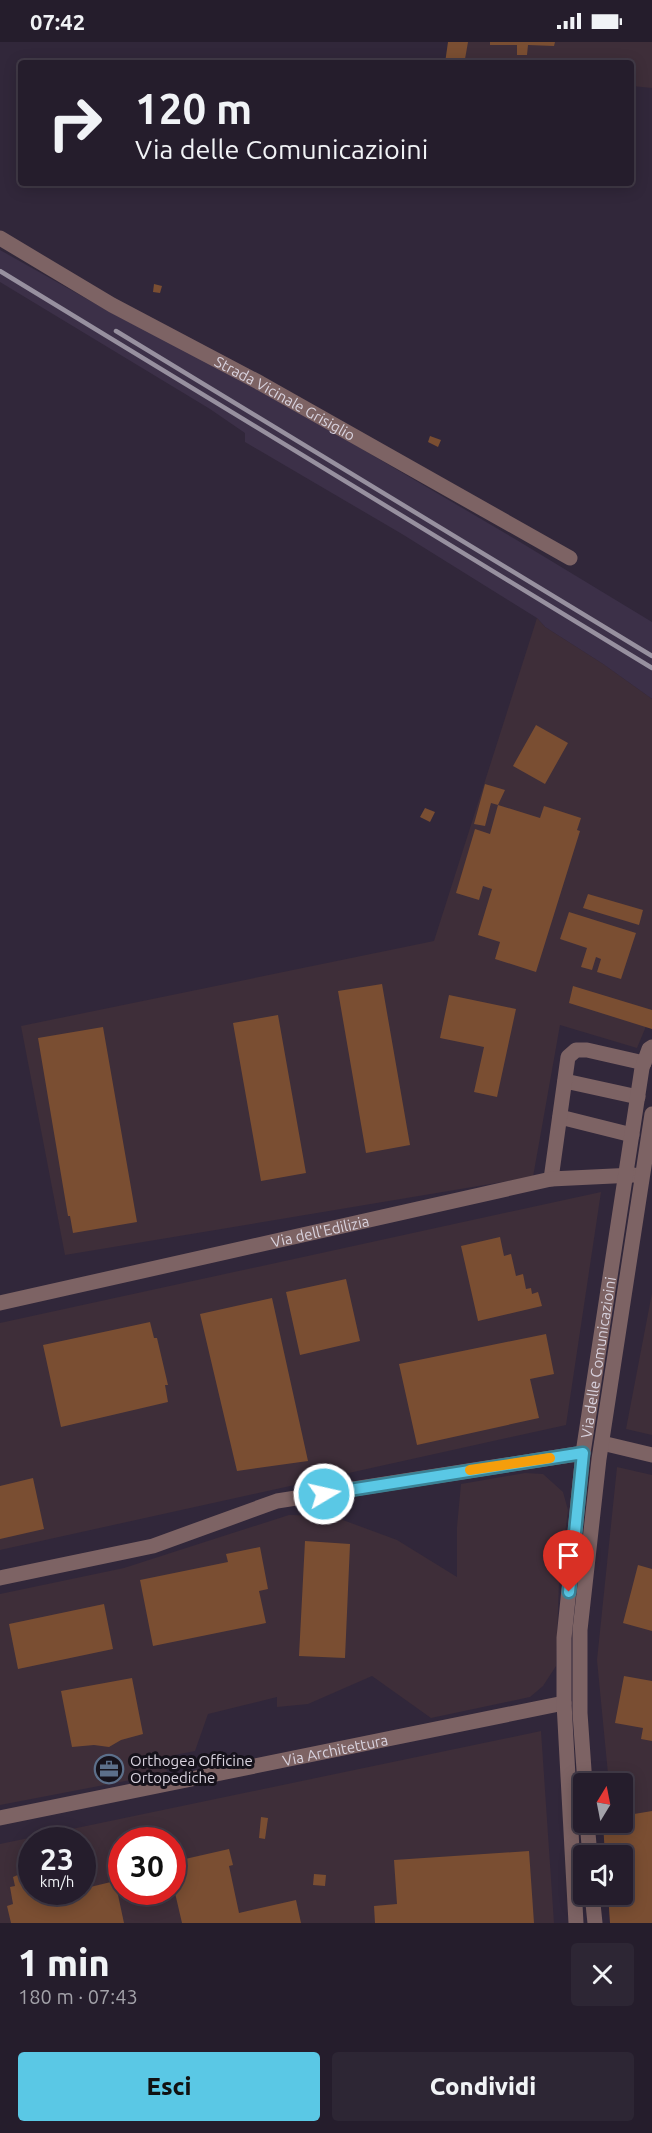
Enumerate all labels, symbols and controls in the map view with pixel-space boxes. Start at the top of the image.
text: 07:42 [30,9,85,34]
icon: right [36,84,114,162]
text: 120 m [135,85,252,132]
text: Via delle Comunicazioini [135,134,428,164]
street label: Strada Vicinale Grisiglio [212,352,358,444]
street label: Via dell'Edilizia [269,1212,371,1250]
street label: Via delle Comunicazioini [577,1276,618,1439]
position arrow [292,1462,356,1526]
pin [543,1530,594,1592]
icon: arrive [552,1539,585,1572]
street label: Via Architettura [281,1731,389,1769]
place label: Orthogea Officine Ortopediche [130,1752,253,1786]
office icon: Orthogea Officine Ortopediche [93,1753,125,1785]
north arrow [573,1773,633,1833]
map controls [573,1773,633,1905]
speed limit sign: 30 [108,1827,186,1905]
text: 23 [40,1842,74,1876]
button: sound [573,1845,633,1905]
text: km/h [40,1873,74,1890]
text: 1 min [18,1942,110,1983]
button: close [571,1943,634,2006]
text: 180 m · 07:43 [18,1985,138,2008]
button: Esci [18,2052,320,2121]
button: Condividi [332,2052,634,2121]

